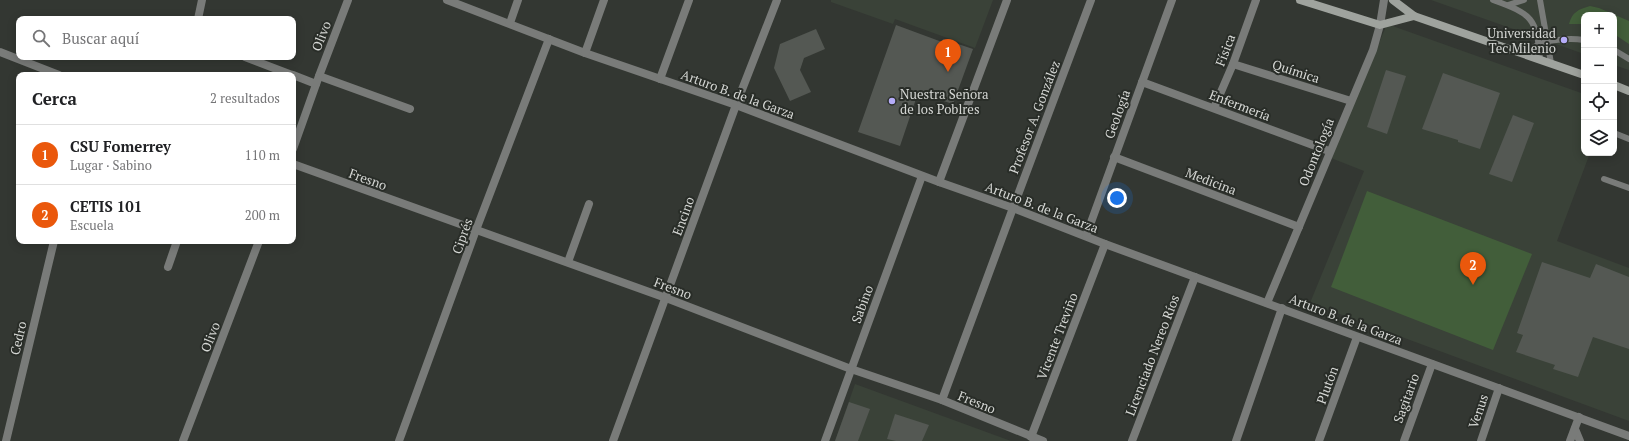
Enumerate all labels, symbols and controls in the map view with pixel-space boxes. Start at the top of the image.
map controls [1581,12,1617,156]
button: + [1581,12,1617,48]
search box [16,16,296,60]
street label: Olivo [307,18,335,54]
place label: Universidad Tec Milenio [1487,24,1556,57]
icon: search [30,27,52,49]
text: Buscar aquí [62,28,139,48]
street label: Física [1211,31,1239,69]
marker: Universidad Tec Milenio [1559,35,1569,45]
pin: 1 [935,39,961,72]
button: − [1581,48,1617,84]
street label: Química [1270,55,1322,87]
street label: Profesor A. González [1004,58,1064,176]
street label: Arturo B. de la Garza [679,65,798,123]
button: locate [1581,84,1617,120]
place label: Nuestra Señora de los Poblres [900,85,989,118]
street label: Enfermería [1207,85,1274,125]
text: Cerca [32,87,77,110]
street label: Geología [1100,87,1134,141]
text: 2 resultados [210,89,280,107]
marker: Nuestra Señora de los Poblres [887,96,897,106]
street label: Odontología [1294,115,1338,189]
button: layers [1581,120,1617,156]
text: CSU Fomerrey [70,136,171,156]
text: 1 [41,146,49,164]
text: 110 m [245,146,280,164]
text: Lugar · Sabino [70,156,152,174]
street label: Medicina [1183,163,1239,199]
street label: Fresno [347,164,389,194]
street label: Arturo B. de la Garza [983,177,1102,237]
your location [1107,188,1127,208]
street label: Encino [668,194,698,238]
text: CETIS 101 [70,196,142,216]
text: 2 [41,206,49,224]
text: 200 m [245,206,280,224]
text: Escuela [70,216,114,234]
street label: Ciprés [447,216,477,256]
pin: 2 [1460,252,1486,285]
street label: Fresno [651,273,695,303]
street label: Sabino [847,282,877,326]
street label: Arturo B. de la Garza [1287,289,1406,349]
street label: Vicente Treviño [1032,290,1082,382]
street label: Licenciado Nereo Ríos [1121,292,1183,418]
street label: Cedro [5,319,31,357]
street label: Olivo [196,319,224,355]
street label: Plutón [1312,363,1342,406]
street label: Sagitario [1389,371,1423,425]
street label: Fresno [955,386,999,418]
street label: Venus [1464,391,1492,431]

